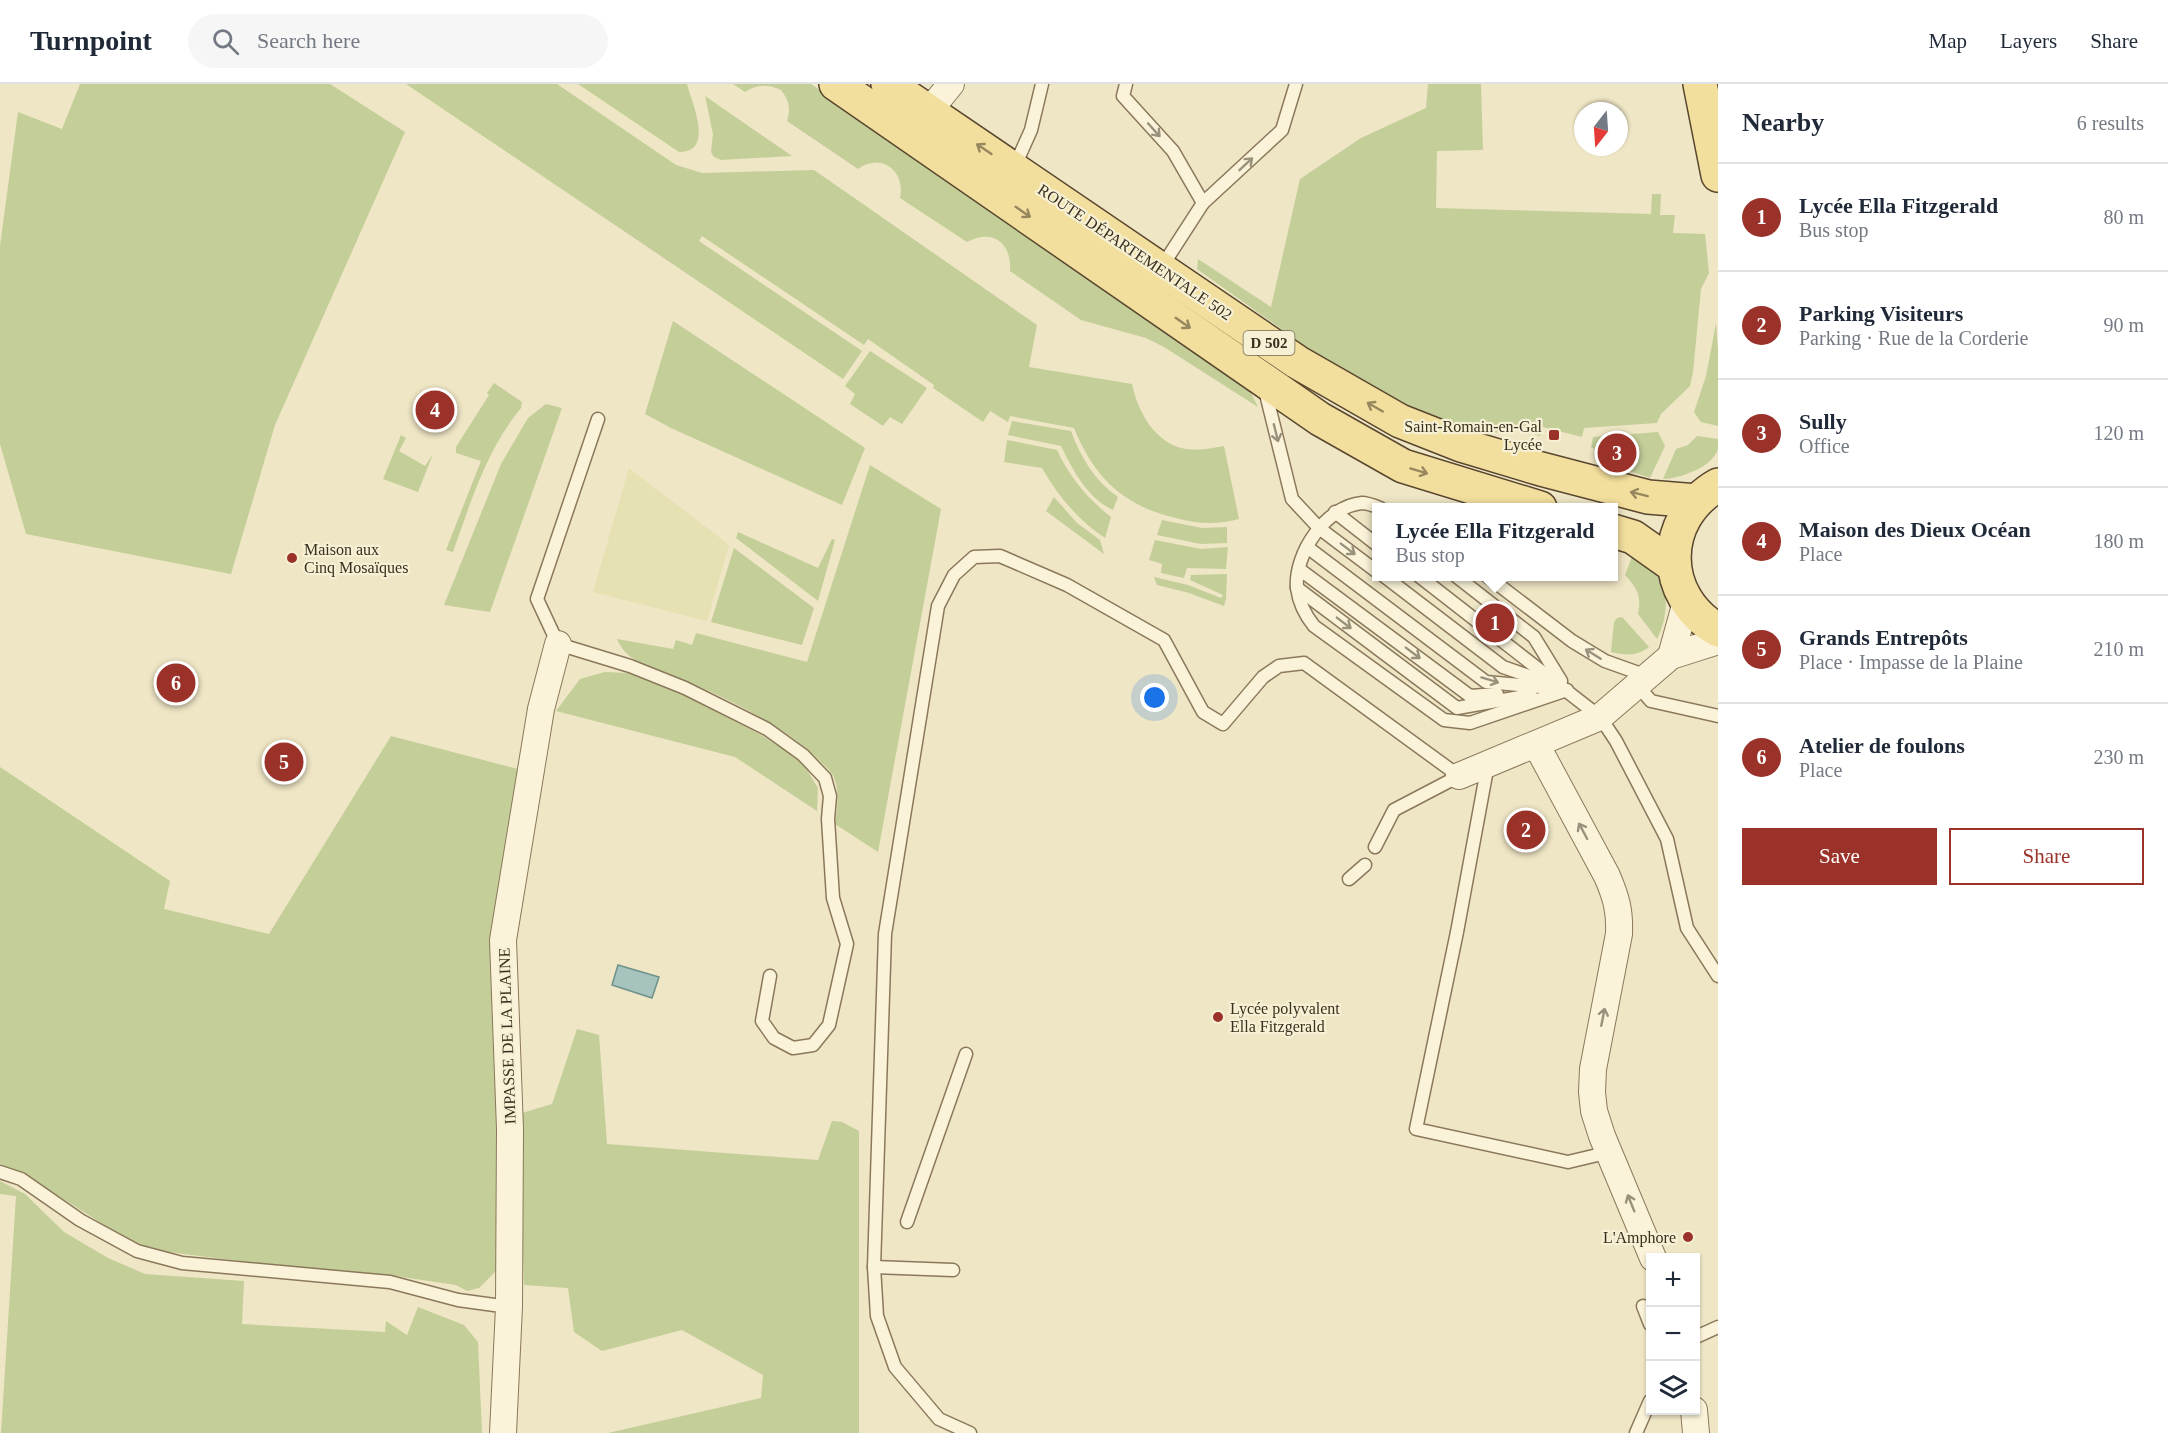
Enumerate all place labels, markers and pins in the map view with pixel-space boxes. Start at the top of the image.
pin: 4 [416,388,454,432]
place label: Saint-Romain-en-Gal Lycée [1404,418,1543,454]
marker: Saint-Romain-en-Gal Lycée [1547,428,1561,442]
pin: 3 [1598,430,1636,476]
place label: Maison aux Cinq Mosaïques [304,541,408,577]
marker: Maison aux Cinq Mosaïques [285,551,299,565]
pin: 1 [1476,600,1514,646]
pin: 6 [156,660,195,706]
pin: 5 [264,740,304,784]
pin: 2 [1506,808,1546,852]
place label: Lycée polyvalent Ella Fitzgerald [1230,1000,1340,1036]
marker: Lycée polyvalent Ella Fitzgerald [1211,1010,1225,1024]
place label: L'Amphore [1603,1229,1676,1247]
marker: L'Amphore [1681,1230,1695,1244]

